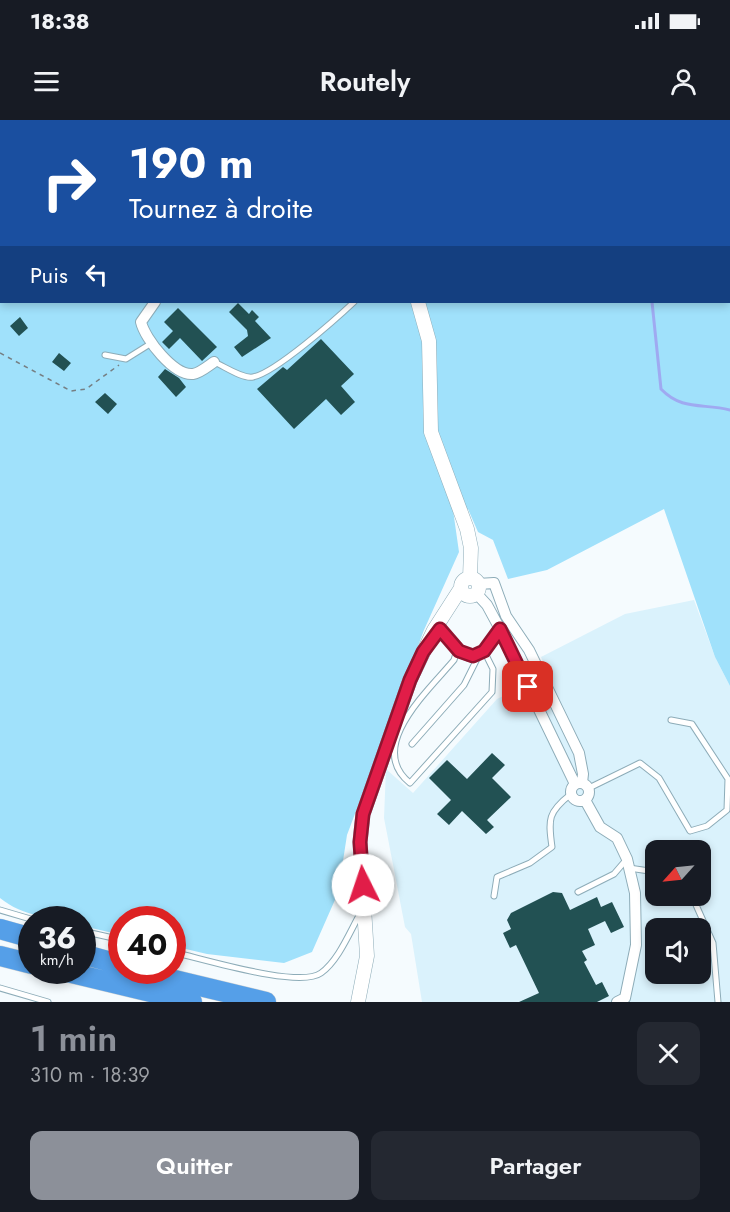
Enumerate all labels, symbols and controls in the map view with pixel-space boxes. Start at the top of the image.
text: 18:38 [30,5,90,37]
text: Routely [320,62,410,101]
icon: menu [30,65,63,98]
icon: person [667,65,700,98]
text: 190 m [129,133,253,194]
icon: right [30,144,108,222]
text: Tournez à droite [129,189,313,228]
icon: left [80,258,113,291]
text: Puis [30,259,68,291]
pin [502,661,553,712]
icon: arrive [511,670,544,703]
north arrow [645,840,711,906]
map controls [645,840,711,984]
position arrow [331,853,395,917]
speed limit sign: 40 [108,906,186,984]
text: 36 [38,916,76,959]
button: sound [645,918,711,984]
text: km/h [40,949,74,971]
text: 1 min [30,1012,117,1064]
button: close [637,1022,700,1085]
text: 310 m · 18:39 [30,1061,150,1090]
button: Quitter [30,1131,359,1200]
button: Partager [371,1131,700,1200]

